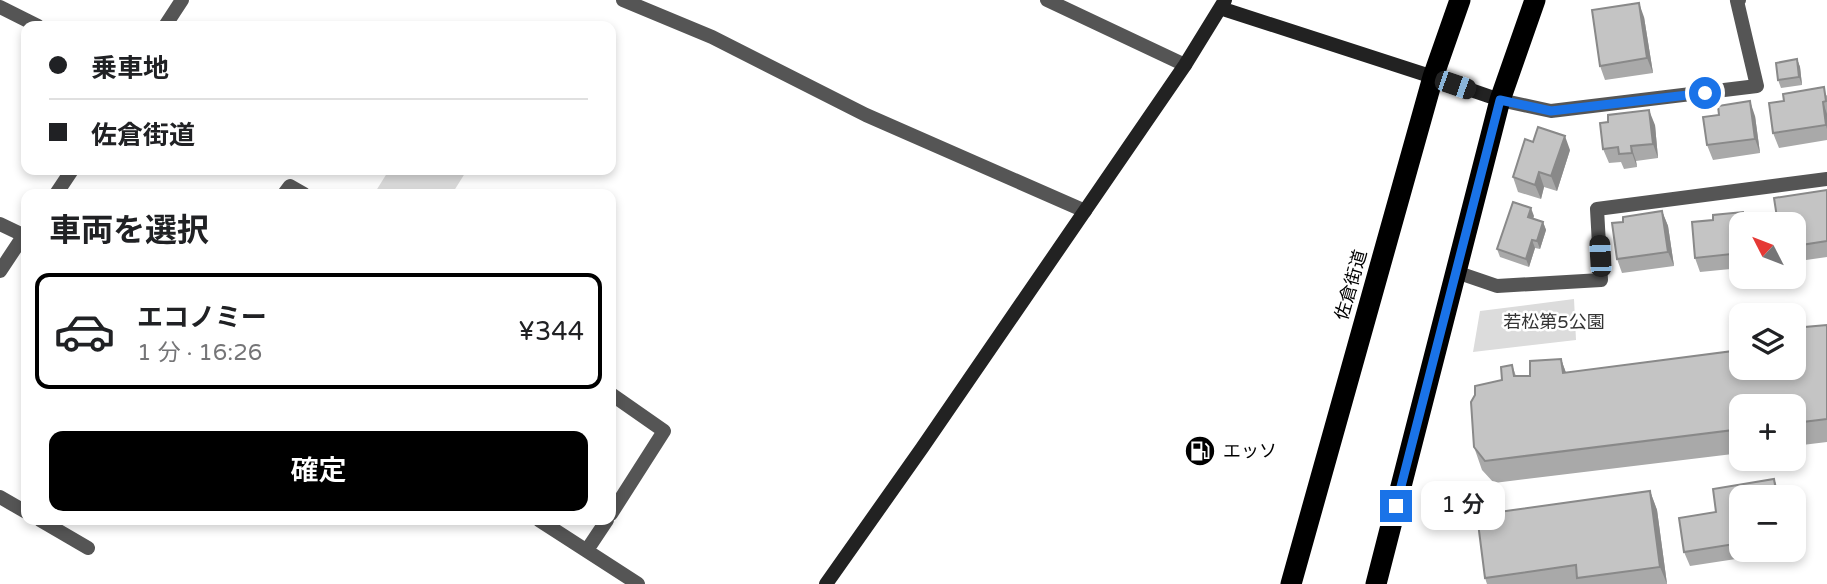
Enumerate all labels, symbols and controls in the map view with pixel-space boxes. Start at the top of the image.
text: 乗車地 [91,53,169,84]
car [1432,68,1479,102]
route start [1689,77,1721,109]
text: 佐倉街道 [91,120,195,151]
text: 車両を選択 [49,212,209,250]
north arrow [1729,212,1806,289]
map controls [1729,212,1806,562]
car [1589,234,1612,278]
street label: 佐倉街道 [1331,247,1371,323]
icon: car [53,300,116,363]
text: エコノミー [137,302,267,333]
button: layers [1729,303,1806,380]
park label: 若松第5公園 [1503,311,1605,333]
text: ¥344 [518,316,584,347]
text: 1 分 · 16:26 [137,339,262,367]
button: + [1729,394,1806,471]
button: 確定 [49,431,588,511]
fuel station icon: エッソ [1183,434,1217,468]
place label: エッソ [1223,440,1277,462]
callout: 1 分 [1420,482,1504,530]
button: − [1729,485,1806,562]
route end [1380,490,1412,522]
text: 1 分 [1441,491,1485,519]

